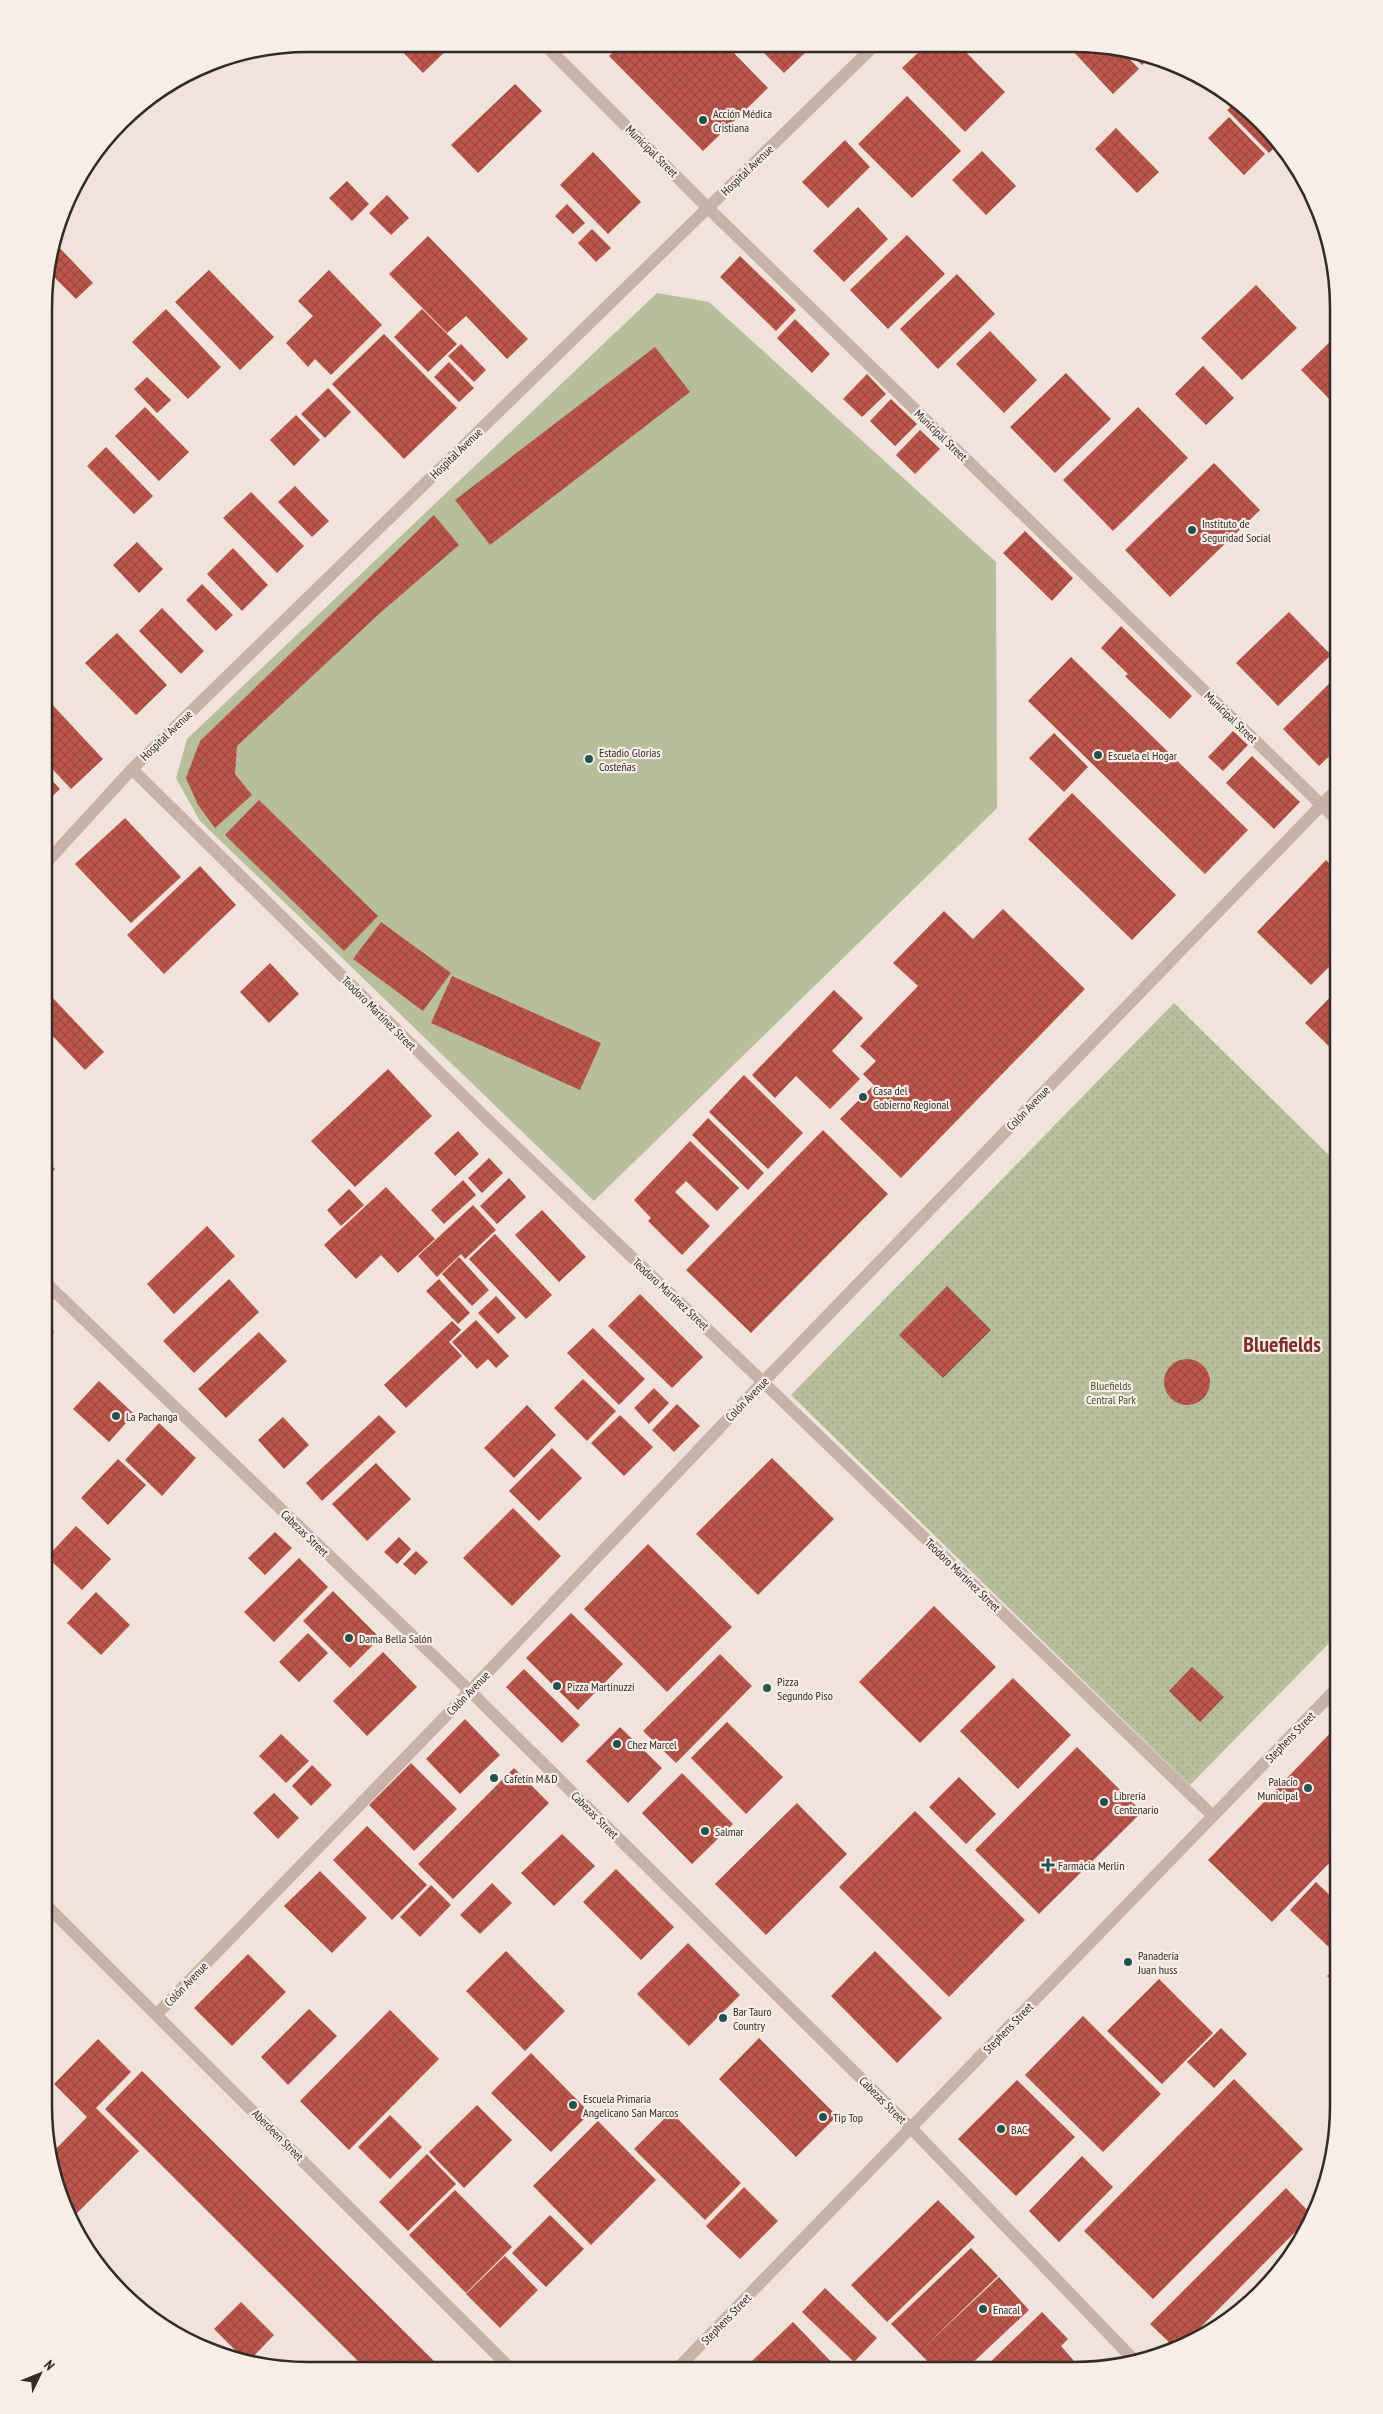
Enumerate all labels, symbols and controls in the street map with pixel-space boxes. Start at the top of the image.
place label: Acción Médica Cristiana [713,106,772,135]
marker: Acción Médica Cristiana [697,114,709,126]
street label: Municipal Street [623,122,682,181]
street label: Hospital Avenue [718,141,776,199]
street label: Municipal Street [911,406,971,464]
street label: Hospital Avenue [427,424,485,482]
place label: Instituto de Seguridad Social [1202,516,1271,545]
marker: Instituto de Seguridad Social [1186,524,1198,536]
street label: Municipal Street [1201,688,1261,746]
street label: Hospital Avenue [137,706,195,764]
place label: Estadio Glorias Costeñas [599,745,660,774]
place label: Escuela el Hogar [1108,748,1178,763]
marker: Escuela el Hogar [1092,749,1104,761]
marker: Estadio Glorias Costeñas [583,753,595,765]
street label: Teodoro Martínez Street [339,973,420,1054]
place label: Casa del Gobierno Regional [873,1083,949,1112]
street label: Colón Avenue [1003,1083,1053,1133]
marker: Casa del Gobierno Regional [857,1091,869,1103]
street label: Teodoro Martínez Street [630,1255,713,1334]
district label: Bluefields [1243,1330,1321,1358]
street label: Colón Avenue [722,1374,772,1424]
park label: Bluefields Central Park [1086,1378,1136,1407]
place label: La Pachanga [126,1409,178,1424]
marker: La Pachanga [110,1410,122,1422]
street label: Cabezas Street [278,1506,333,1560]
street label: Teodoro Martínez Street [922,1535,1004,1615]
place label: Dama Bella Salón [359,1631,432,1646]
marker: Dama Bella Salón [343,1632,355,1644]
street label: Colón Avenue [443,1668,493,1718]
place label: Pizza Segundo Piso [777,1674,833,1703]
place label: Pizza Martinuzzi [567,1679,635,1694]
marker: Pizza Martinuzzi [551,1680,563,1692]
marker: Pizza Segundo Piso [761,1682,773,1694]
street label: Stephens Street [1262,1708,1319,1766]
place label: Chez Marcel [627,1737,677,1752]
marker: Chez Marcel [611,1738,623,1750]
place label: Cafetín M&D [504,1771,558,1786]
marker: Cafetín M&D [488,1772,500,1784]
place label: Palacio Municipal [1258,1774,1298,1803]
marker: Palacio Municipal [1302,1782,1314,1794]
street label: Cabezas Street [568,1788,622,1842]
place label: Librería Centenario [1114,1788,1159,1817]
marker: Librería Centenario [1098,1796,1110,1808]
place label: Salmar [715,1824,744,1839]
marker: Salmar [699,1825,711,1837]
place label: Farmácia Merlin [1058,1858,1124,1873]
marker: Farmácia Merlin [1042,1859,1054,1871]
place label: Panadería Juan huss [1137,1948,1179,1977]
marker: Panadería Juan huss [1122,1956,1134,1968]
street label: Colón Avenue [161,1959,211,2009]
street label: Stephens Street [980,1999,1037,2057]
place label: Bar Tauro Country [733,2004,772,2033]
marker: Bar Tauro Country [717,2012,729,2024]
street label: Cabezas Street [856,2073,910,2127]
place label: Escuela Primaria Angelicano San Marcos [583,2091,678,2120]
marker: Escuela Primaria Angelicano San Marcos [567,2099,579,2111]
street label: Aberdeen Street [249,2106,307,2164]
place label: Tip Top [833,2110,863,2125]
marker: Tip Top [817,2111,829,2123]
place label: BAC [1011,2122,1028,2137]
marker: BAC [995,2123,1007,2135]
street label: Stephens Street [698,2290,755,2348]
place label: Enacal [993,2302,1020,2317]
marker: Enacal [977,2303,989,2315]
north arrow [15,2349,65,2399]
text: N [40,2356,59,2374]

